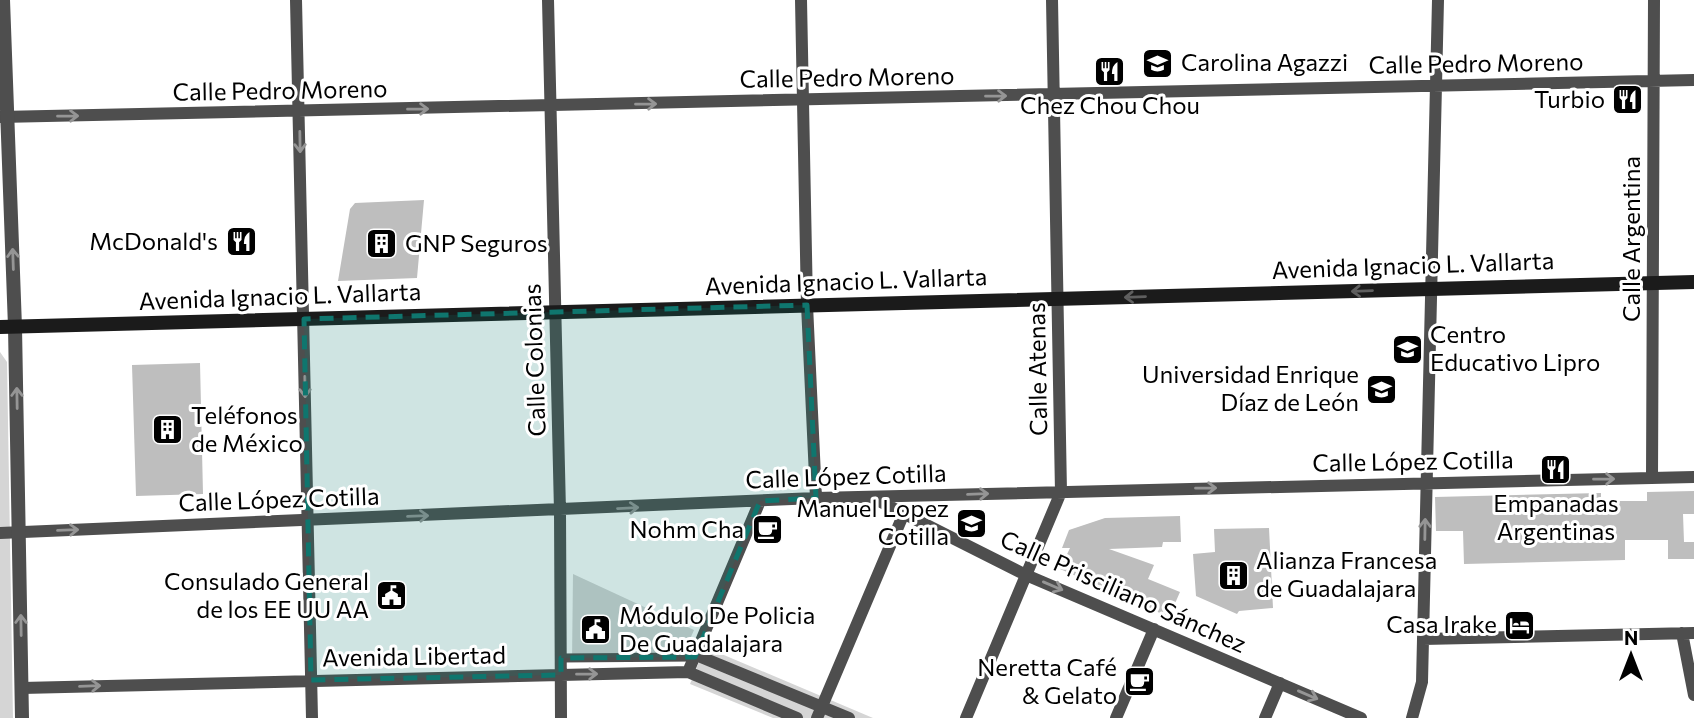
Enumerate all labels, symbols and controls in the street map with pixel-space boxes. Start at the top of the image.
school or university icon: Carolina Agazzi [1141,46,1175,80]
street label: Calle Pedro Moreno [1368,46,1584,79]
place label: Carolina Agazzi [1181,47,1348,76]
restaurant icon: Chez Chou Chou [1093,55,1127,89]
street label: Calle Pedro Moreno [739,60,955,93]
street label: Calle Pedro Moreno [172,73,388,106]
restaurant icon: Turbio [1611,83,1645,117]
place label: Turbio [1534,84,1605,113]
one-way arrow [984,89,1007,103]
place label: Chez Chou Chou [1020,90,1200,119]
one-way arrow [634,97,657,110]
one-way arrow [406,102,429,115]
one-way arrow [56,109,79,123]
one-way arrow [293,130,306,153]
street label: Calle Argentina [1616,156,1645,322]
restaurant icon: McDonald's [224,225,258,259]
place label: McDonald's [89,226,218,255]
building icon: GNP Seguros [365,227,399,261]
place label: GNP Seguros [405,228,548,257]
street label: Avenida Ignacio L. Vallarta [1271,245,1555,284]
one-way arrow [6,247,20,270]
street label: Avenida Ignacio L. Vallarta [704,261,988,300]
street label: Avenida Ignacio L. Vallarta [138,276,422,315]
street label: Calle Colonias [516,283,551,437]
one-way arrow [1351,284,1374,297]
one-way arrow [1124,290,1147,303]
street label: Calle Atenas [1021,302,1052,436]
place label: Centro Educativo Lipro [1430,319,1600,376]
school or university icon: Centro Educativo Lipro [1390,332,1424,366]
place label: Universidad Enrique Díaz de León [1142,359,1359,416]
school or university icon: Universidad Enrique Díaz de León [1365,372,1399,406]
one-way arrow [298,375,312,398]
one-way arrow [10,387,23,410]
place label: Teléfonos de México [191,400,303,457]
building icon: Teléfonos de México [151,413,185,447]
street label: Calle López Cotilla [1312,444,1514,477]
restaurant icon: Empanadas Argentinas [1539,453,1573,487]
street label: Calle López Cotilla [745,457,947,494]
one-way arrow [1593,472,1616,486]
street label: Calle López Cotilla [178,480,380,517]
one-way arrow [1194,481,1217,495]
one-way arrow [966,487,989,500]
place label: Empanadas Argentinas [1493,488,1619,545]
place label: Manuel Lopez Cotilla [796,493,949,550]
one-way arrow [617,501,640,514]
school or university icon: Manuel Lopez Cotilla [955,506,989,540]
one-way arrow [406,509,429,522]
cafe icon: Nohm Cha [750,513,784,547]
place label: Nohm Cha [630,514,744,543]
one-way arrow [1419,517,1432,540]
one-way arrow [56,523,79,536]
street label: Calle Prisciliano Sánchez [996,523,1251,658]
place label: Alianza Francesa de Guadalajara [1256,545,1437,602]
building icon: Alianza Francesa de Guadalajara [1216,558,1250,592]
place label: Consulado General de los EE UU AA [164,566,369,623]
public building icon: Consulado General de los EE UU AA [375,579,409,613]
one-way arrow [1042,580,1064,593]
place label: Módulo De Policia De Guadalajara [619,600,815,657]
hotel icon: Casa Irake [1503,608,1537,642]
place label: Casa Irake [1386,609,1497,638]
public building icon: Módulo De Policia De Guadalajara [579,613,613,647]
one-way arrow [14,614,28,637]
north arrow [1596,620,1666,690]
text: N [1624,626,1638,649]
street label: Avenida Libertad [322,639,506,672]
place label: Neretta Café & Gelato [977,652,1117,709]
cafe icon: Neretta Café & Gelato [1123,665,1157,699]
one-way arrow [575,667,598,681]
one-way arrow [78,680,101,693]
one-way arrow [1296,689,1318,702]

